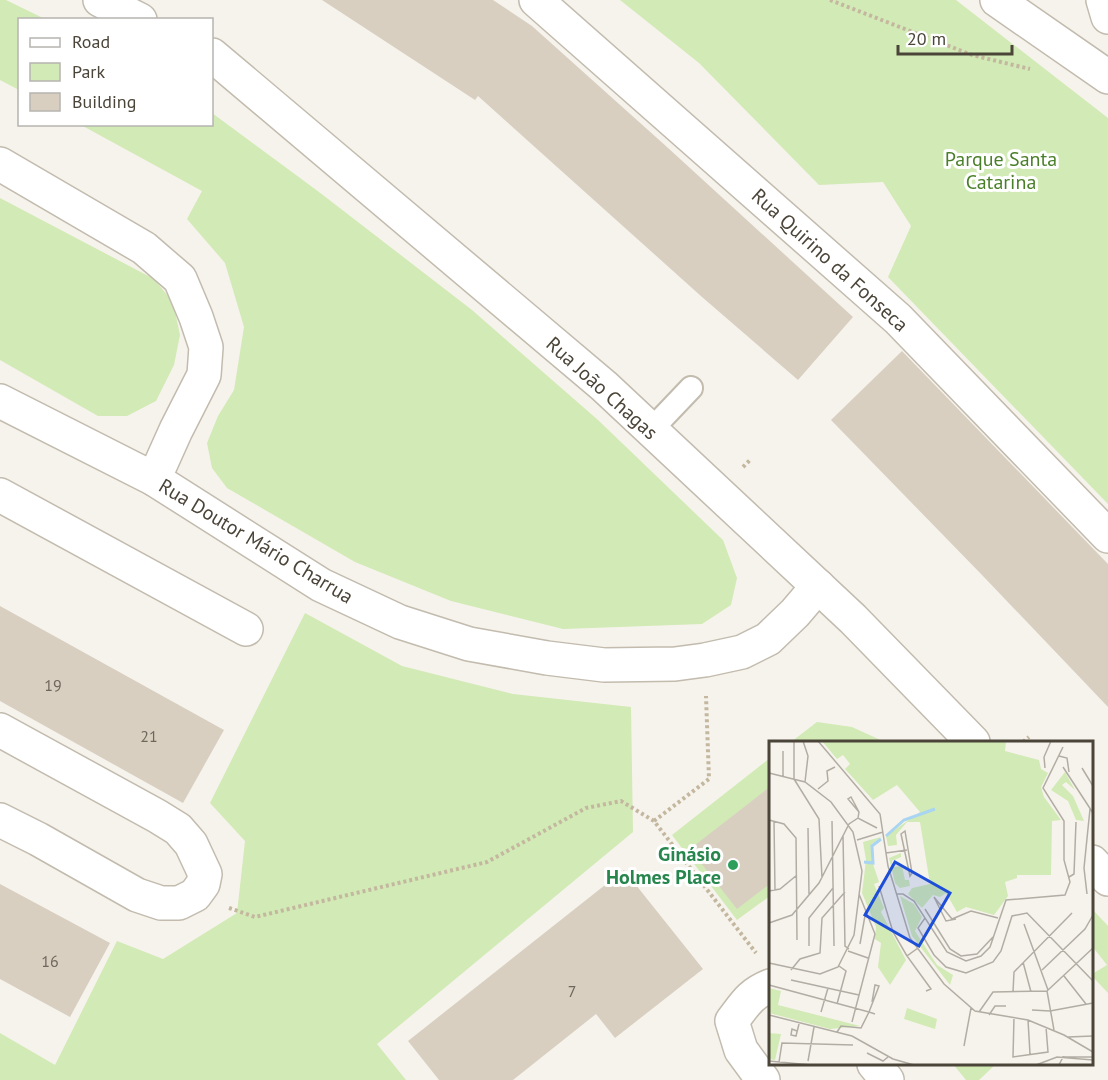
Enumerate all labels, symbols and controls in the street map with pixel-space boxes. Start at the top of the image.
legend [18,18,213,126]
scale bar [898,18,1012,56]
text: 20 m [907,27,946,50]
text: Road [72,30,110,53]
text: Park [72,60,105,83]
text: Building [72,90,136,113]
park label: Parque Santa Catarina [945,146,1057,195]
street label: Rua Quirino da Fonseca [746,183,914,337]
street label: Rua João Chagas [541,331,663,445]
street label: Rua Doutor Mário Charrua [154,473,358,609]
house number: 19 [44,675,62,695]
house number: 21 [140,726,158,746]
inset map [769,741,1093,1065]
place label: Ginásio Holmes Place [606,841,721,890]
marker: Ginásio Holmes Place [726,858,740,872]
house number: 16 [41,951,59,971]
house number: 7 [568,981,576,1001]

